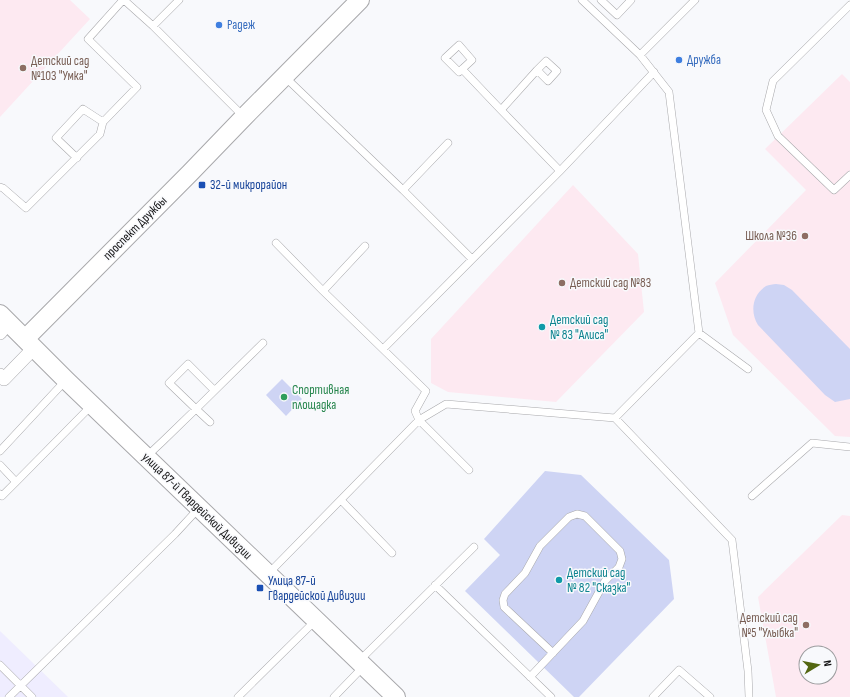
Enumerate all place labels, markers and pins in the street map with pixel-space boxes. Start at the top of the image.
place label: Радеж [227,17,255,33]
marker: Радеж [214,20,224,30]
place label: Дружба [687,52,721,68]
place label: Детский сад №103 "Умка" [31,53,89,84]
marker: Дружба [674,55,684,65]
marker: Детский сад №103 "Умка" [18,63,28,73]
place label: 32-й микрорайон [210,177,287,193]
marker: 32-й микрорайон [197,180,207,190]
place label: Школа №36 [745,228,797,244]
marker: Школа №36 [800,231,810,241]
place label: Детский сад №83 [570,275,651,291]
marker: Детский сад №83 [557,278,567,288]
place label: Детский сад № 83 "Алиса" [550,312,608,343]
marker: Детский сад № 83 "Алиса" [537,322,547,332]
place label: Спортивная площадка [292,382,349,413]
marker: Спортивная площадка [279,392,289,402]
place label: Детский сад № 82 "Сказка" [567,565,631,596]
place label: Улица 87-й Гвардейской Дивизии [268,573,365,604]
marker: Детский сад № 82 "Сказка" [554,575,564,585]
marker: Улица 87-й Гвардейской Дивизии [255,583,265,593]
place label: Детский сад №5 "Улыбка" [740,610,798,641]
marker: Детский сад №5 "Улыбка" [801,620,811,630]

